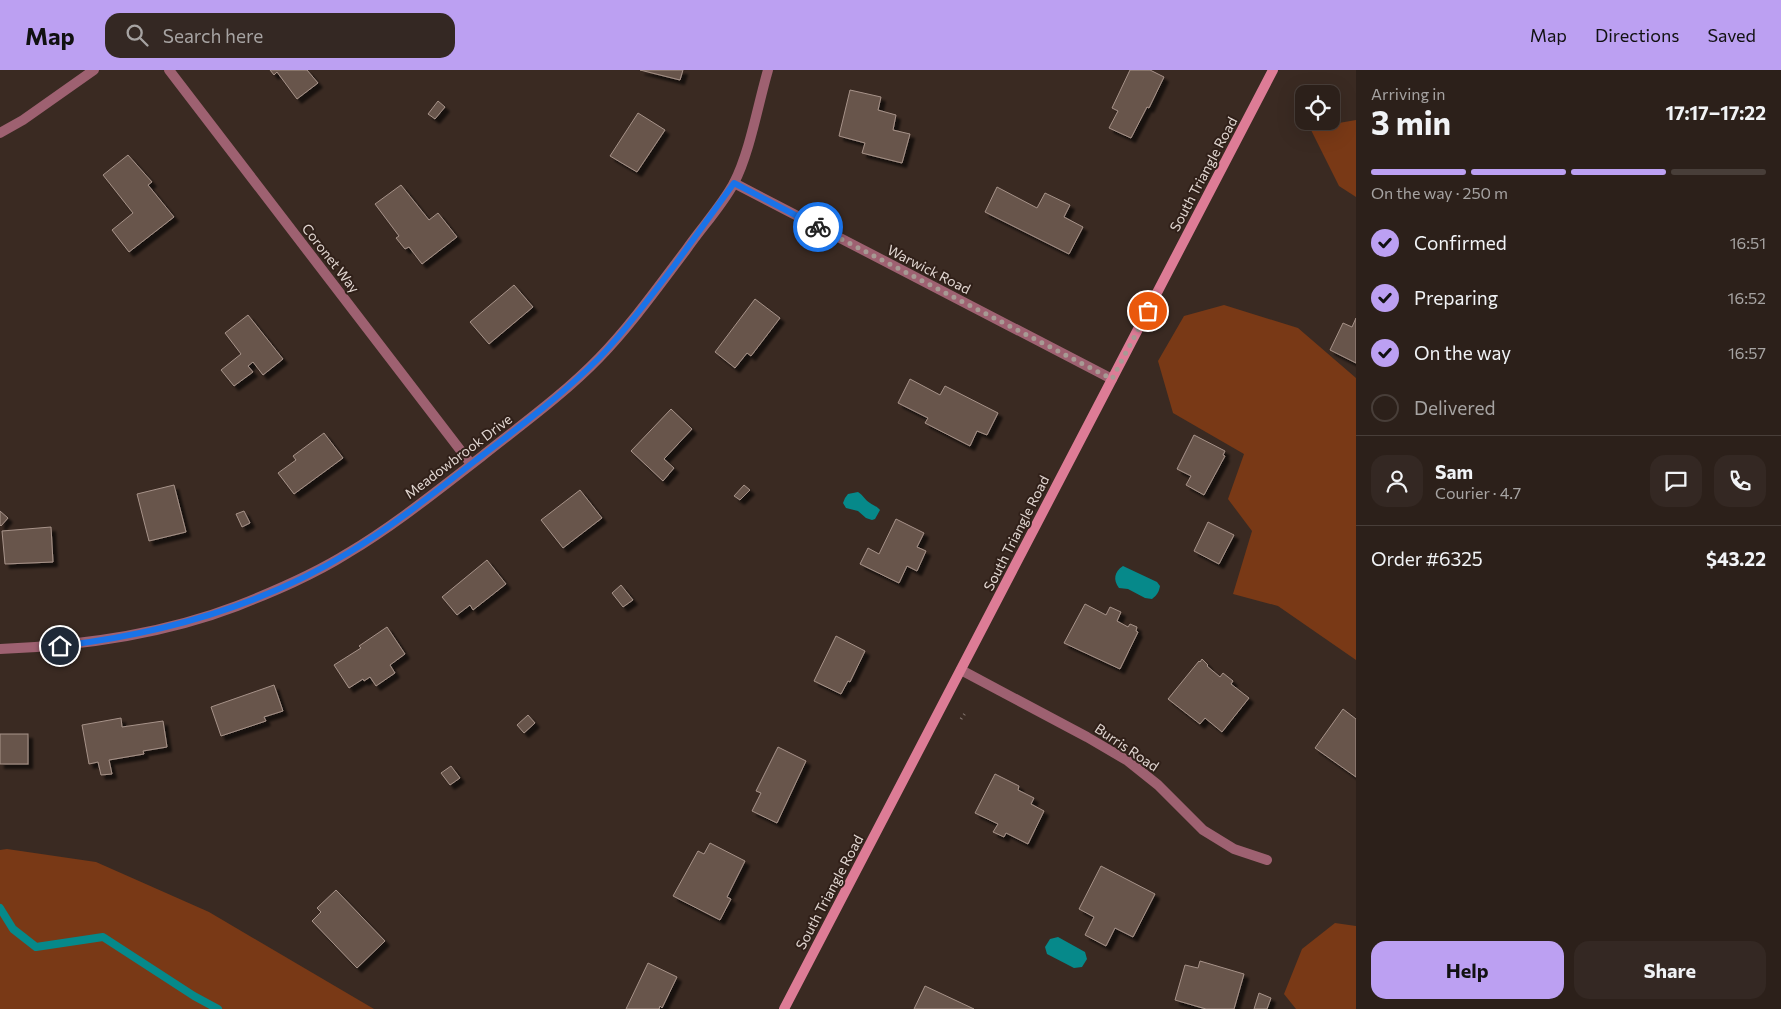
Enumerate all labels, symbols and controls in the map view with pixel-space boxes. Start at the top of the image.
search box [105,13,455,58]
text: Map [25,21,75,50]
icon: search [123,21,151,49]
text: Search here [163,24,263,47]
text: Map [1530,24,1567,46]
text: Directions [1595,24,1679,46]
text: Saved [1707,24,1756,46]
text: Arriving in [1371,84,1445,103]
map controls [1295,85,1340,130]
button: locate [1295,85,1340,130]
text: 17:17–17:22 [1666,101,1766,124]
text: 3 min [1371,102,1451,142]
street label: South Triangle Road [1166,114,1240,234]
text: On the way · 250 m [1371,183,1508,202]
courier [793,202,843,252]
icon: bike [804,213,832,241]
street label: Coronet Way [299,220,363,296]
icon: check [1371,229,1399,257]
text: Confirmed [1414,231,1507,254]
text: 16:51 [1730,233,1766,252]
street label: Warwick Road [885,241,973,297]
icon: check [1371,284,1399,312]
text: Preparing [1414,286,1498,309]
text: 16:52 [1728,288,1766,307]
pin [1127,290,1169,332]
icon: bag [1134,297,1162,325]
icon: check [1371,339,1399,367]
text: On the way [1414,341,1511,364]
text: 16:57 [1728,343,1766,362]
text: Delivered [1414,396,1495,419]
street label: Meadowbrook Drive [401,410,515,502]
button: person [1371,455,1423,507]
button: chat [1650,455,1702,507]
button: phone [1714,455,1766,507]
text: Sam [1435,460,1473,483]
street label: South Triangle Road [980,473,1052,593]
text: Courier · 4.7 [1435,483,1521,502]
text: Order #6325 [1371,547,1483,570]
text: $43.22 [1706,547,1766,570]
pin [39,625,81,667]
icon: home [46,632,74,660]
street label: Burris Road [1092,719,1162,775]
street label: South Triangle Road [792,832,866,952]
button: Help [1371,941,1564,999]
button: Share [1574,941,1766,999]

